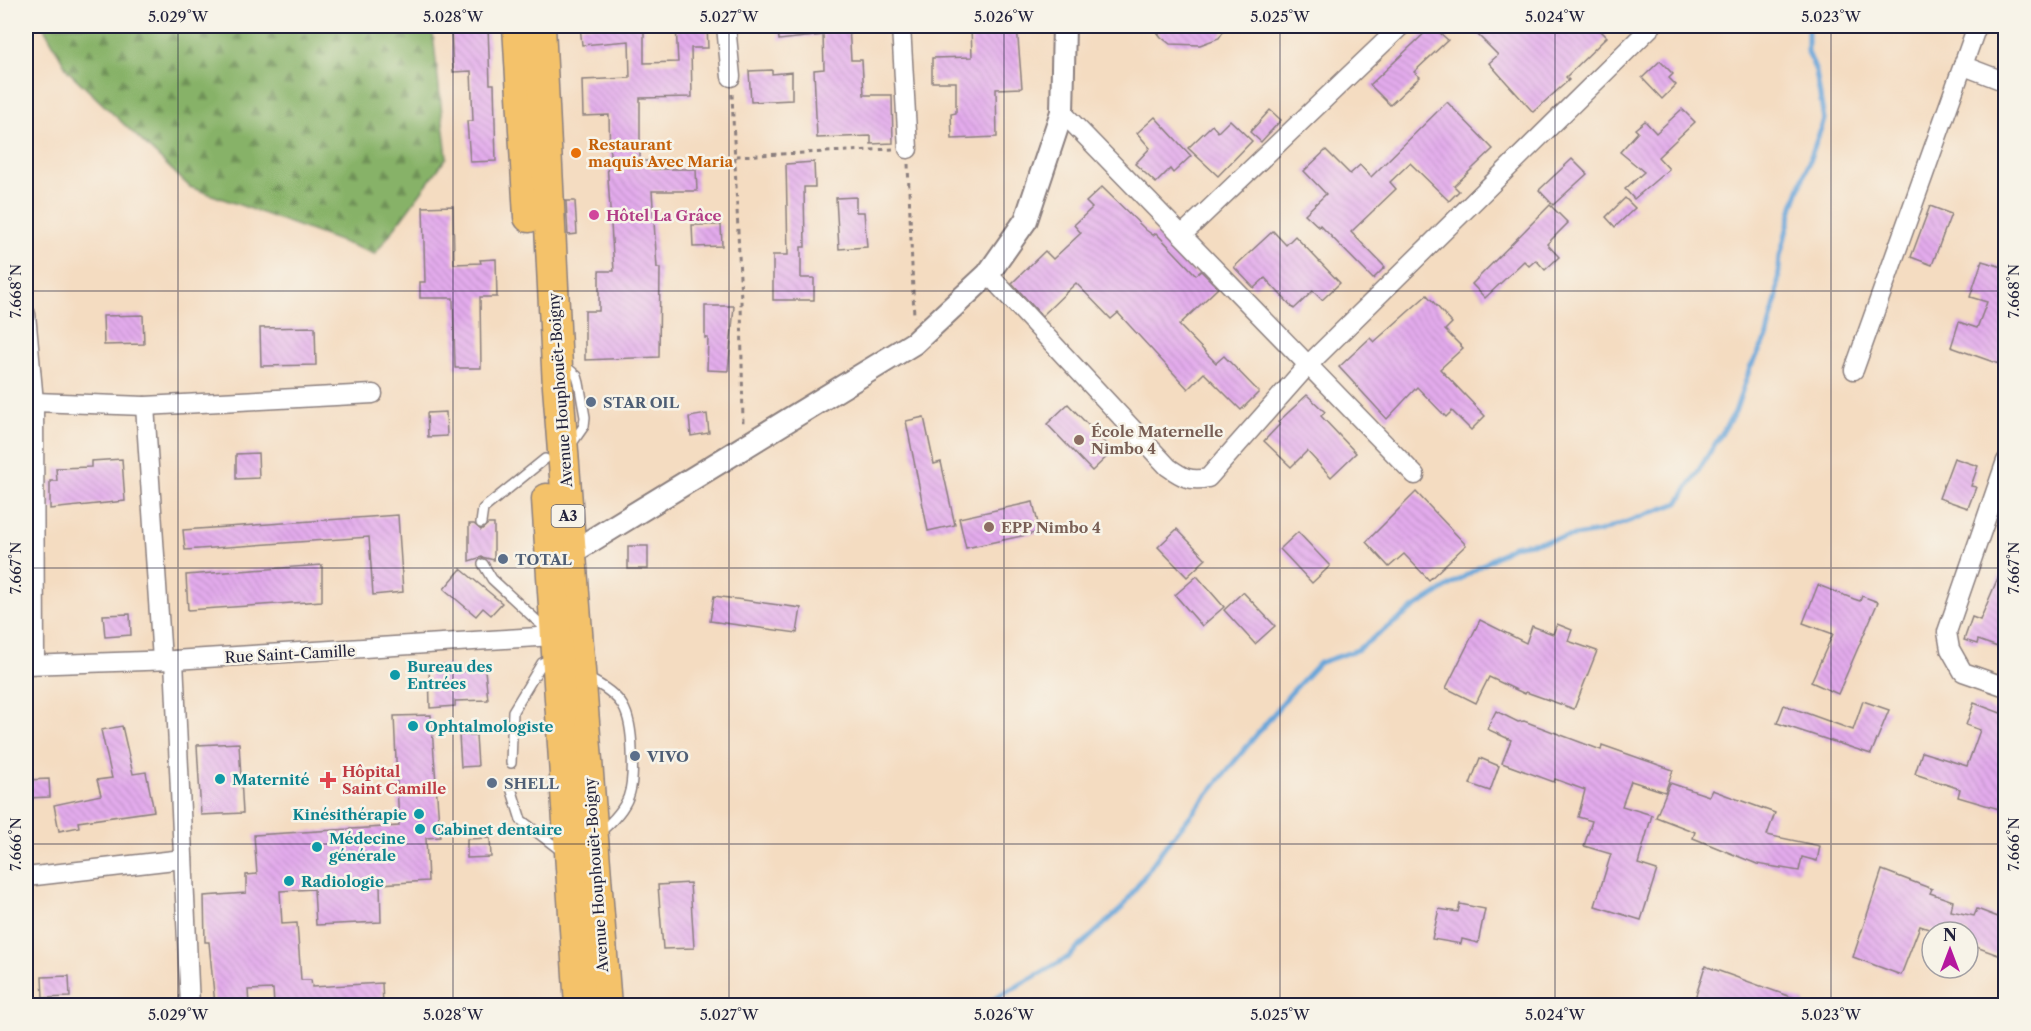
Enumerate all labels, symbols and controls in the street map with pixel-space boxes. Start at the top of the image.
text: 5.029°W [148,7,209,26]
text: 5.028°W [423,7,484,26]
text: 5.027°W [700,7,759,26]
text: 5.026°W [974,7,1035,26]
text: 5.025°W [1250,7,1310,26]
text: 5.024°W [1525,7,1586,26]
text: 5.023°W [1801,7,1861,26]
place label: Restaurant maquis Avec Maria [588,135,733,171]
marker: Restaurant maquis Avec Maria [569,146,583,160]
place label: Hôtel La Grâce [606,206,721,225]
marker: Hôtel La Grâce [587,208,601,222]
text: 7.668°N [6,264,25,318]
text: 7.668°N [2004,264,2023,318]
street label: Avenue Houphouët-Boigny [544,291,576,489]
place label: STAR OIL [603,393,680,412]
marker: STAR OIL [584,395,598,409]
place label: École Maternelle Nimbo 4 [1091,422,1223,458]
marker: École Maternelle Nimbo 4 [1072,433,1086,447]
road number: A3 [552,505,584,527]
place label: EPP Nimbo 4 [1001,518,1101,537]
marker: EPP Nimbo 4 [982,520,996,534]
text: 7.667°N [6,542,25,594]
text: 7.667°N [2004,542,2023,594]
place label: TOTAL [515,550,573,569]
marker: TOTAL [496,552,510,566]
street label: Rue Saint-Camille [224,641,356,667]
place label: Bureau des Entrées [407,657,493,693]
marker: Bureau des Entrées [388,668,402,682]
place label: Ophtalmologiste [425,717,553,736]
marker: Ophtalmologiste [406,719,420,733]
place label: VIVO [646,747,689,766]
marker: VIVO [628,749,642,763]
place label: Hôpital Saint Camille [342,762,446,798]
place label: Maternité [232,770,309,789]
marker: Hôpital Saint Camille [319,771,337,789]
marker: Maternité [213,772,227,786]
place label: SHELL [504,774,560,793]
marker: SHELL [485,776,499,790]
street label: Avenue Houphouët-Boigny [580,776,612,974]
place label: Kinésithérapie [293,805,407,824]
marker: Kinésithérapie [412,807,426,821]
text: 7.666°N [6,817,25,871]
text: 7.666°N [2004,817,2023,871]
place label: Cabinet dentaire [432,820,562,839]
marker: Cabinet dentaire [413,822,427,836]
place label: Médecine générale [328,829,405,865]
marker: Médecine générale [310,840,324,854]
place label: Radiologie [301,872,384,891]
marker: Radiologie [282,874,296,888]
north arrow [1920,920,1980,980]
text: N [1943,925,1957,945]
text: 5.029°W [148,1005,209,1024]
text: 5.028°W [423,1005,484,1024]
text: 5.027°W [700,1005,759,1024]
text: 5.026°W [974,1005,1035,1024]
text: 5.025°W [1250,1005,1310,1024]
text: 5.024°W [1525,1005,1586,1024]
text: 5.023°W [1801,1005,1861,1024]

